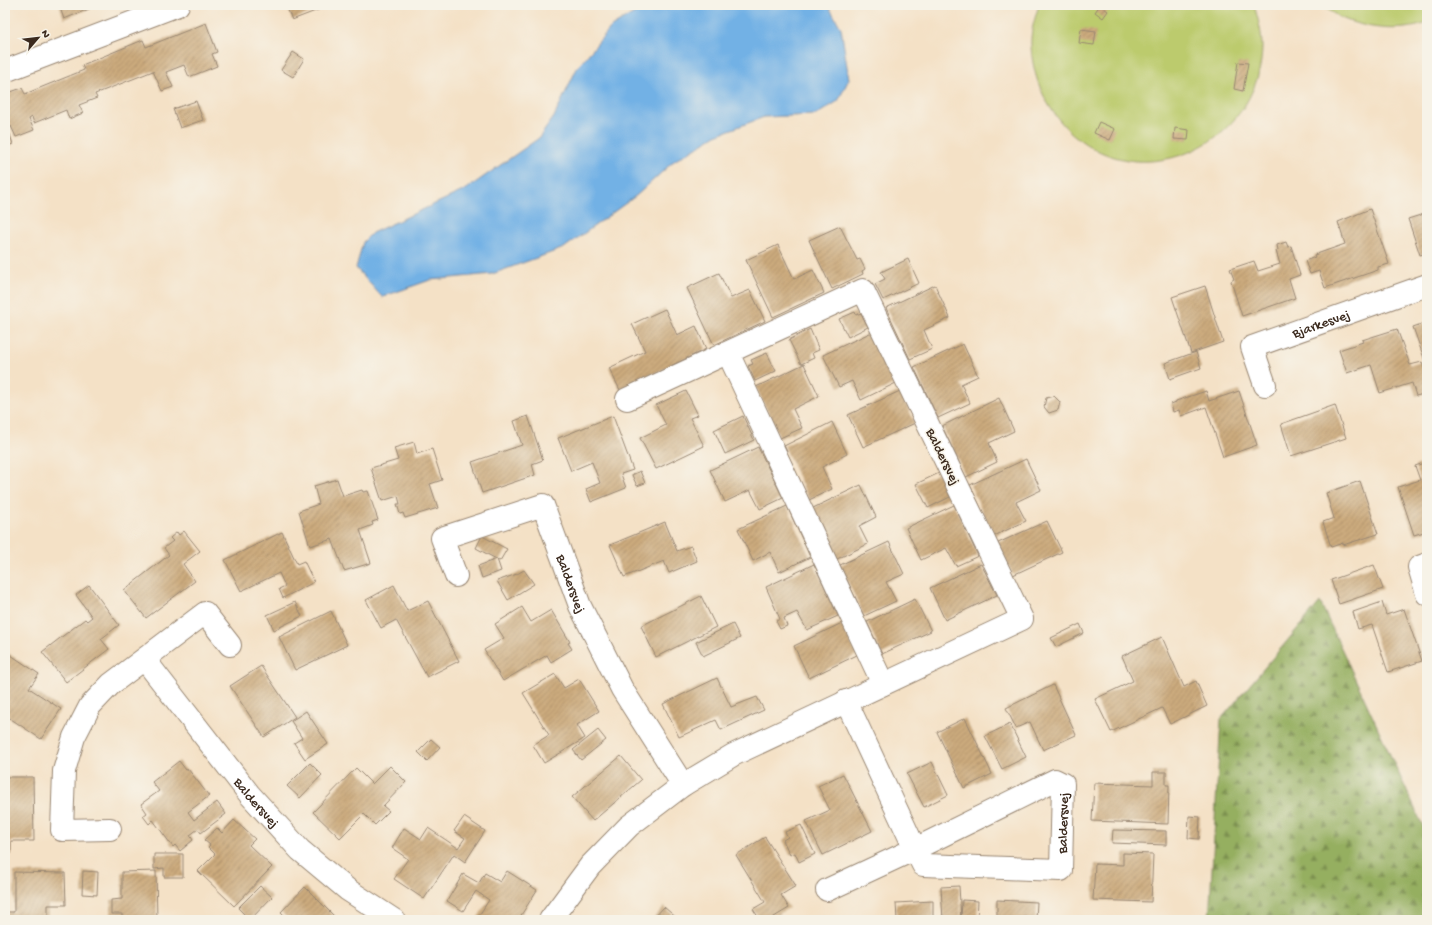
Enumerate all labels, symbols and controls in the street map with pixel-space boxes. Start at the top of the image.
north arrow [18,18,58,58]
text: N [38,28,52,40]
street label: Bjarkesvej [1289,307,1353,343]
street label: Baldersvej [920,425,963,488]
street label: Baldersvej [550,551,588,617]
street label: Baldersvej [228,774,282,832]
street label: Baldersvej [1055,792,1074,855]

